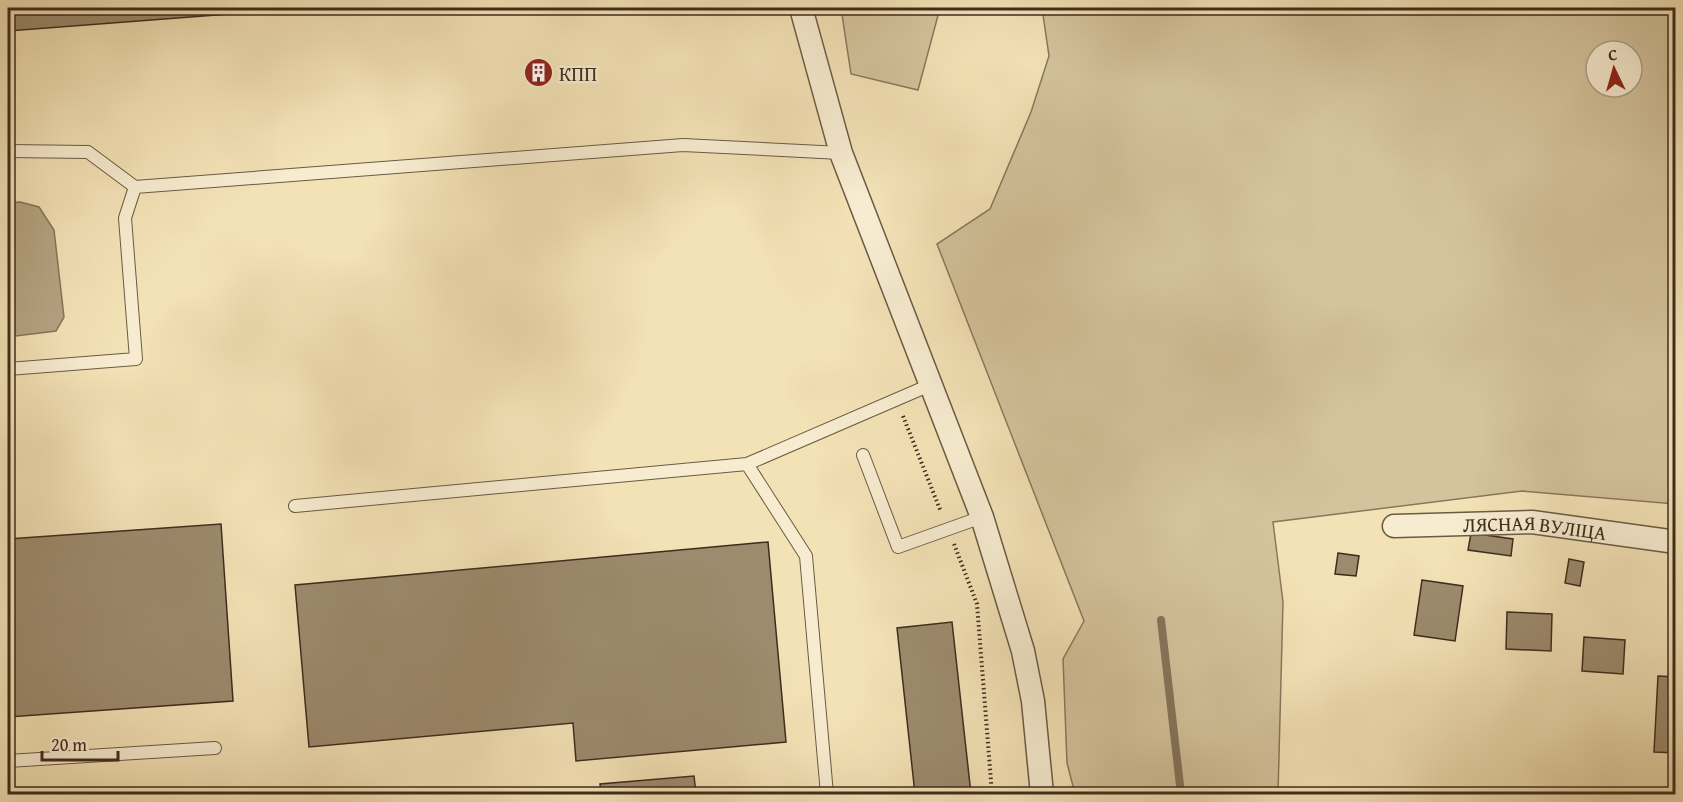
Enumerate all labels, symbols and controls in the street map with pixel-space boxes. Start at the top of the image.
north arrow [1584,39,1644,99]
text: С [1607,42,1618,66]
building icon: КПП [522,57,554,89]
place label: КПП [559,59,597,88]
street label: ЛЯСНАЯ ВУЛІЦА [1462,507,1608,547]
scale bar [42,724,118,762]
text: 20 m [51,731,87,758]

